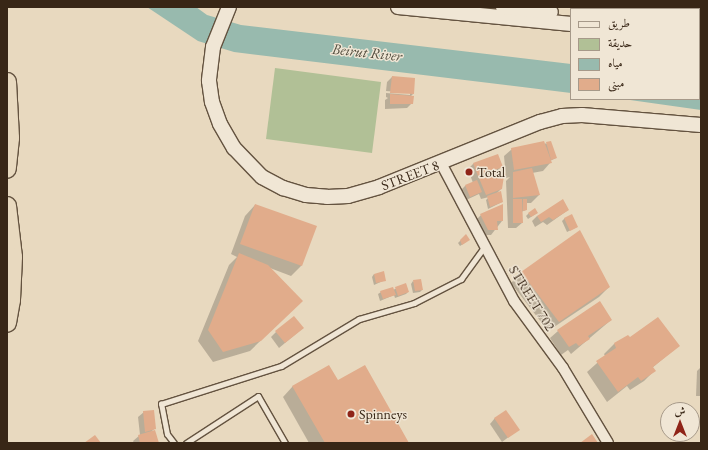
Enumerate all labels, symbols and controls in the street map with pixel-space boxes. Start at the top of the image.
legend [570,8,700,100]
text: طريق [608,15,630,31]
text: حديقة [608,35,632,51]
water label: Beirut River [331,39,403,65]
text: مياه [608,55,623,71]
text: مبنى [608,75,624,91]
street label: STREET 8 [379,156,441,194]
place label: Total [477,164,505,180]
marker: Total [464,167,474,177]
street label: STREET 702 [505,262,559,334]
north arrow [660,402,700,442]
text: ش [675,404,685,418]
place label: Spinneys [359,406,407,422]
marker: Spinneys [346,409,356,419]

